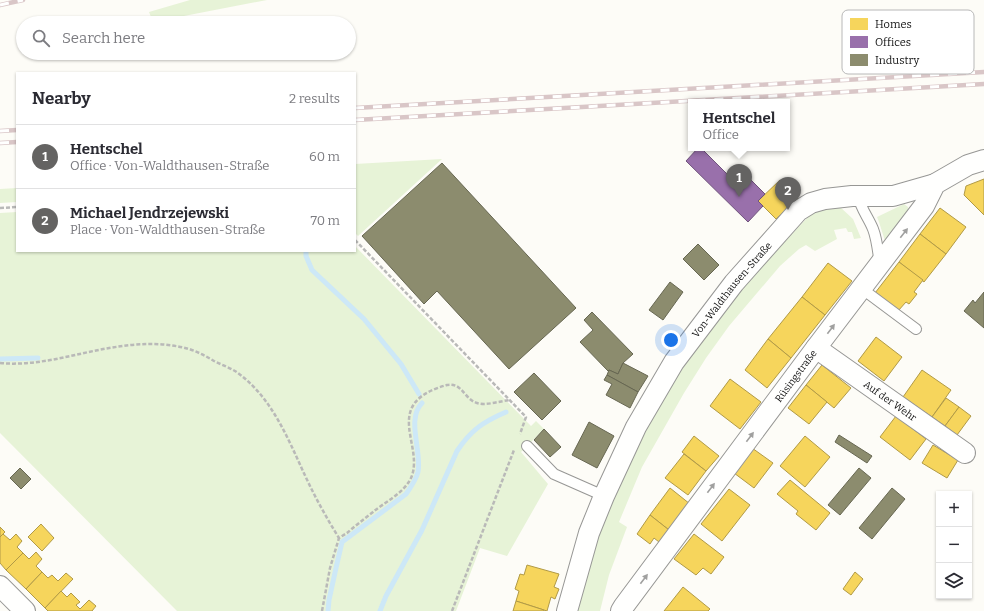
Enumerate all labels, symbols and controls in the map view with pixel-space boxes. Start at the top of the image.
legend [842,10,974,74]
search box [16,16,356,60]
text: Homes [875,18,912,31]
icon: search [30,27,52,49]
text: Search here [62,29,145,47]
text: Offices [875,36,911,49]
text: Industry [875,54,919,67]
text: Nearby [32,88,91,109]
text: 2 results [289,91,340,106]
popup [688,99,790,151]
text: Hentschel [703,109,775,127]
text: Office [703,127,739,142]
text: Hentschel [70,140,143,158]
text: 1 [42,149,48,164]
text: 60 m [309,149,340,164]
text: Office · Von-Waldthausen-Straße [70,158,269,173]
pin: 1 [726,164,752,197]
pin: 2 [775,177,801,210]
text: Michael Jendrzejewski [70,204,229,222]
text: 2 [41,213,49,228]
text: 70 m [310,213,340,228]
text: Place · Von-Waldthausen-Straße [70,222,265,237]
one-way arrow [899,227,908,238]
street label: Von-Waldthausen-Straße [690,240,775,340]
one-way arrow [826,323,835,334]
your location [661,330,681,350]
street label: Rüsingstraße [773,348,820,405]
street label: Auf der Wehr [861,378,919,424]
one-way arrow [746,431,754,442]
one-way arrow [707,483,716,494]
map controls [936,491,972,599]
button: + [936,491,972,527]
button: − [936,527,972,563]
button: layers [936,563,972,599]
one-way arrow [640,574,648,585]

